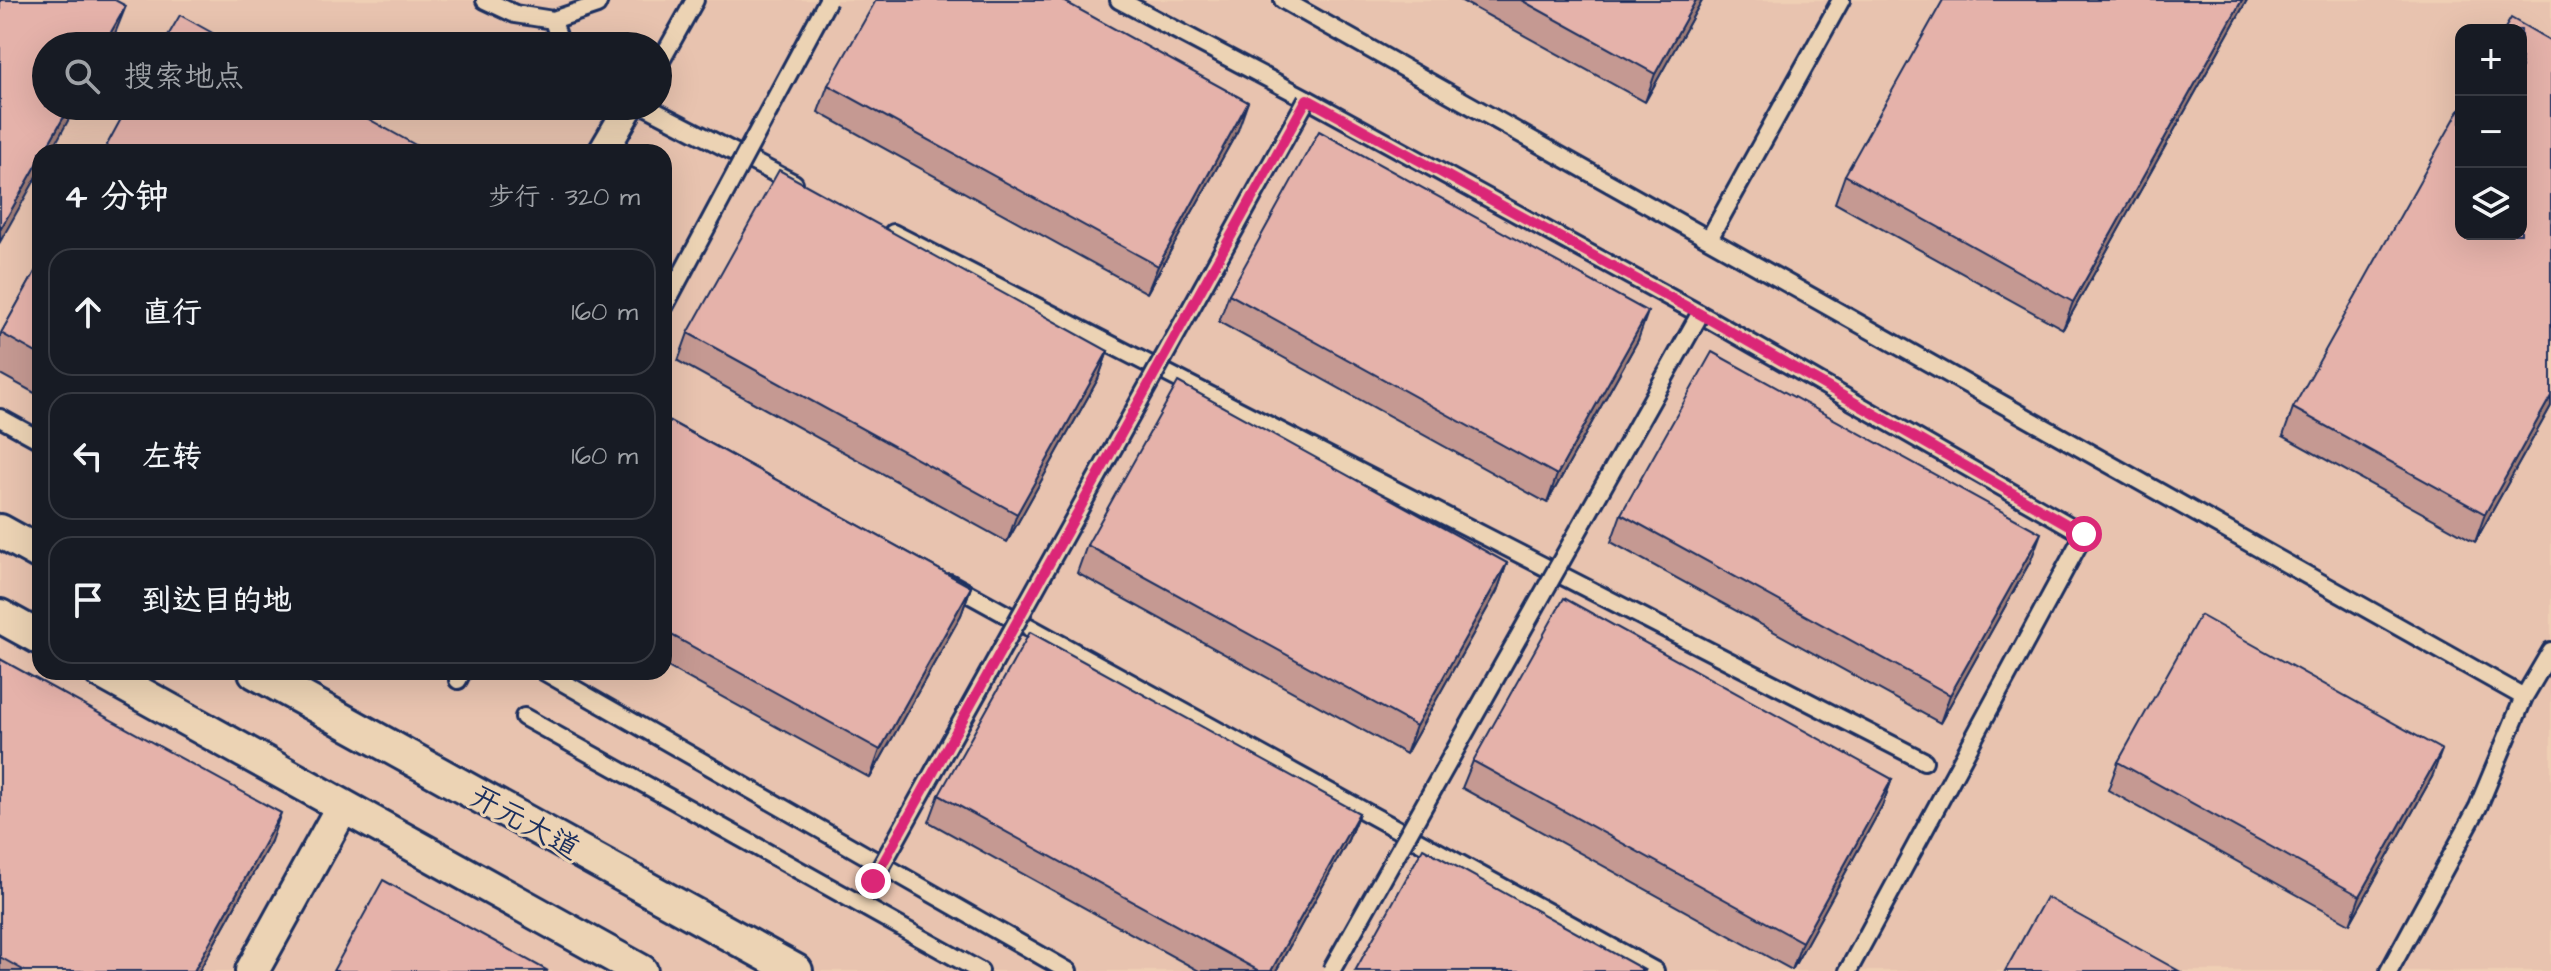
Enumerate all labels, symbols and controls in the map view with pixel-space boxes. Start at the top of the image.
map controls [2455,24,2527,240]
button: + [2455,24,2527,96]
search box [32,32,672,120]
icon: search [60,54,104,98]
text: 搜索地点 [124,56,244,98]
button: − [2455,96,2527,168]
button: layers [2455,168,2527,240]
text: 4 分钟 [64,173,169,221]
text: 步行 · 320 m [488,179,640,215]
icon: ahead [66,290,110,334]
text: 直行 [142,292,202,334]
text: 160 m [571,294,638,330]
icon: left [66,434,110,478]
text: 左转 [142,436,202,478]
text: 160 m [571,438,638,474]
route start [2066,516,2102,552]
icon: arrive [66,578,110,622]
text: 到达目的地 [142,580,292,622]
street label: 开元大道 [462,775,587,870]
route end [855,863,891,899]

